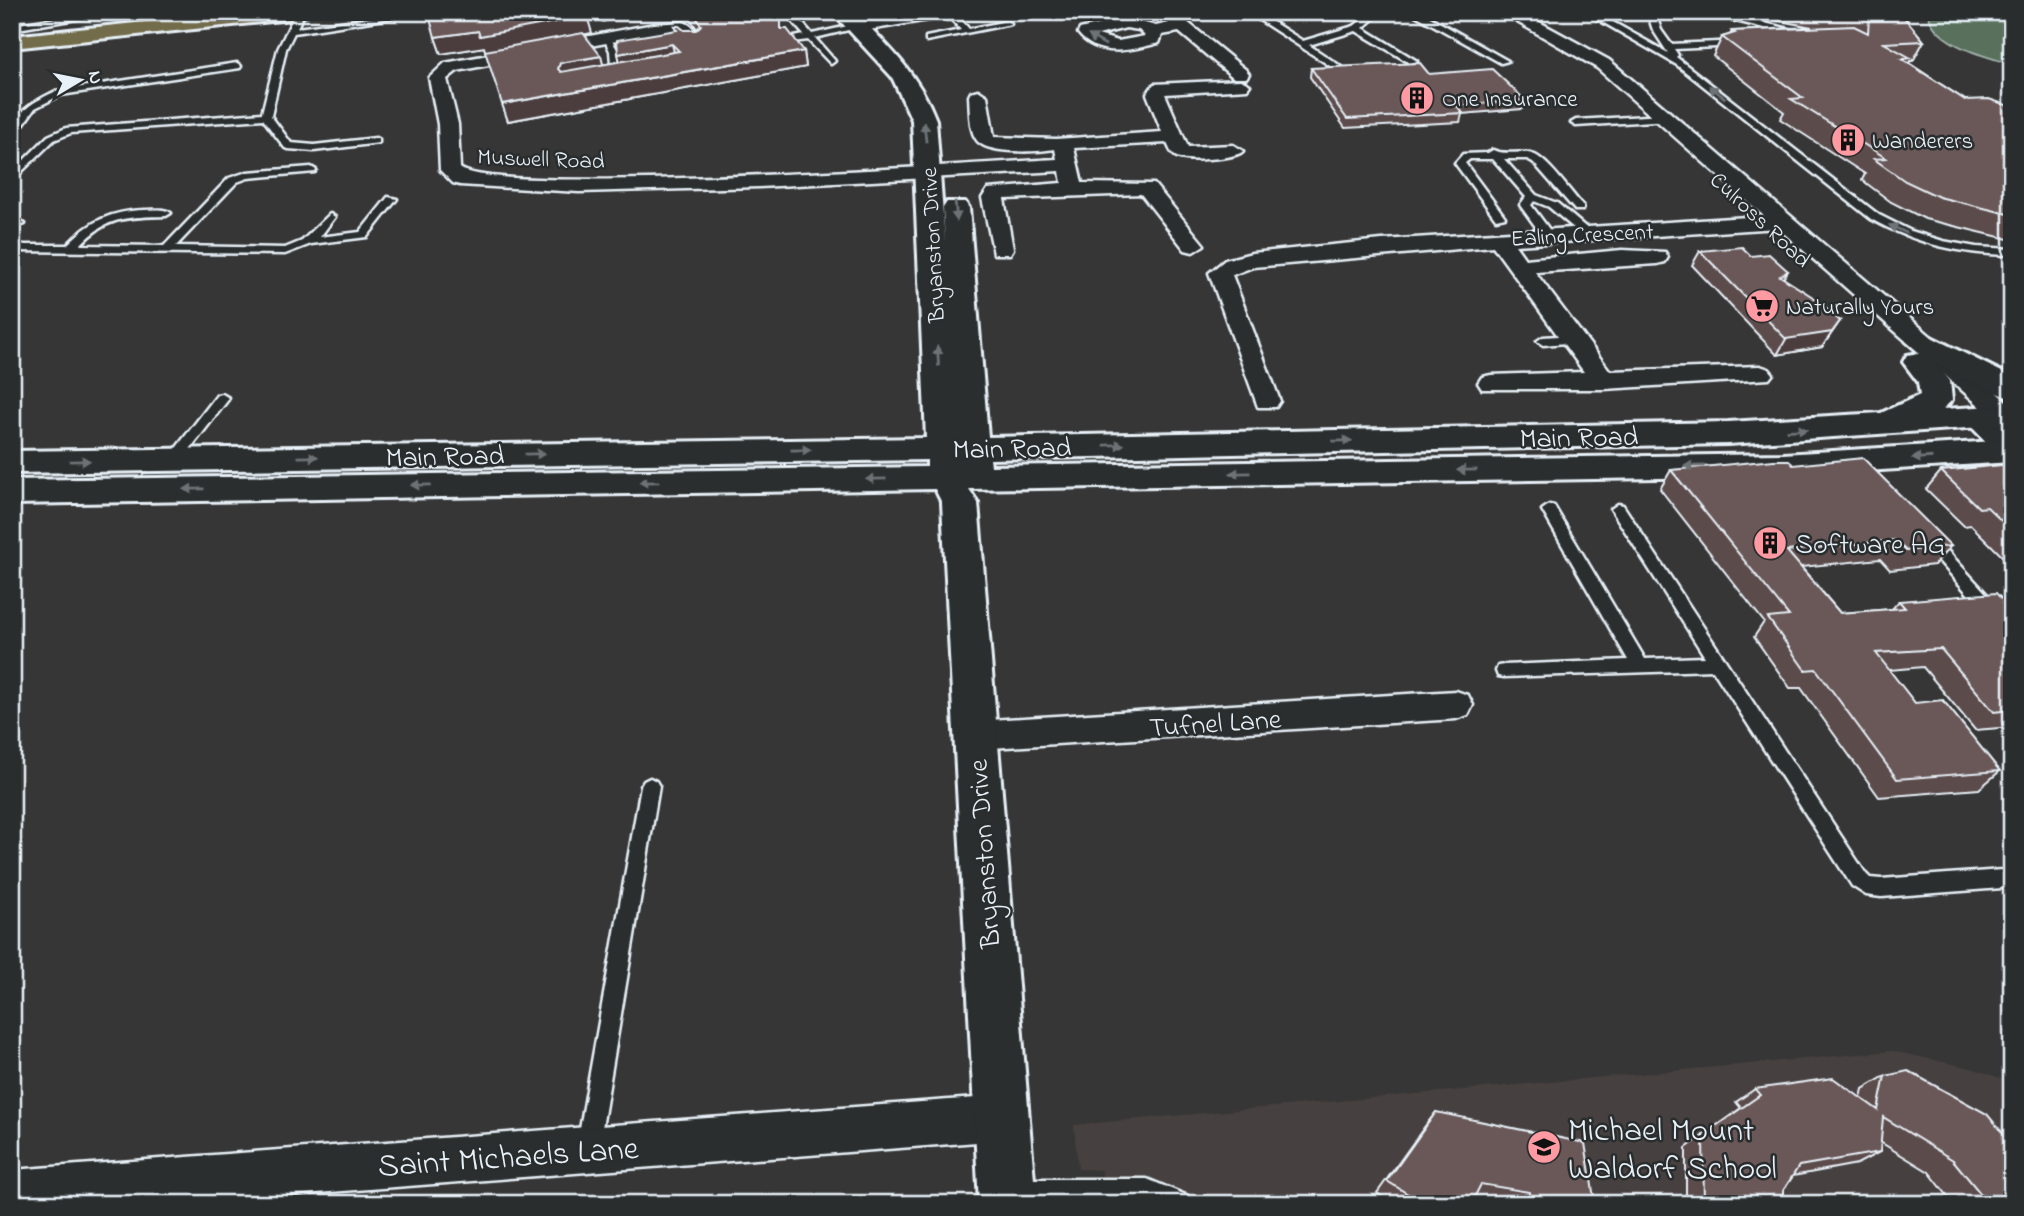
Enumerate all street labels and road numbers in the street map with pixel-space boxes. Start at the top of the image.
street label: Muswell Road [477,142,605,179]
street label: Bryanston Drive [914,165,957,324]
street label: Culross Road [1701,165,1817,277]
street label: Ealing Crescent [1510,216,1655,258]
street label: Main Road [1519,418,1639,461]
street label: Main Road [952,429,1072,472]
street label: Main Road [385,437,505,480]
street label: Tufnel Lane [1148,700,1283,751]
street label: Bryanston Drive [959,757,1014,951]
street label: Saint Michaels Lane [376,1126,640,1192]

